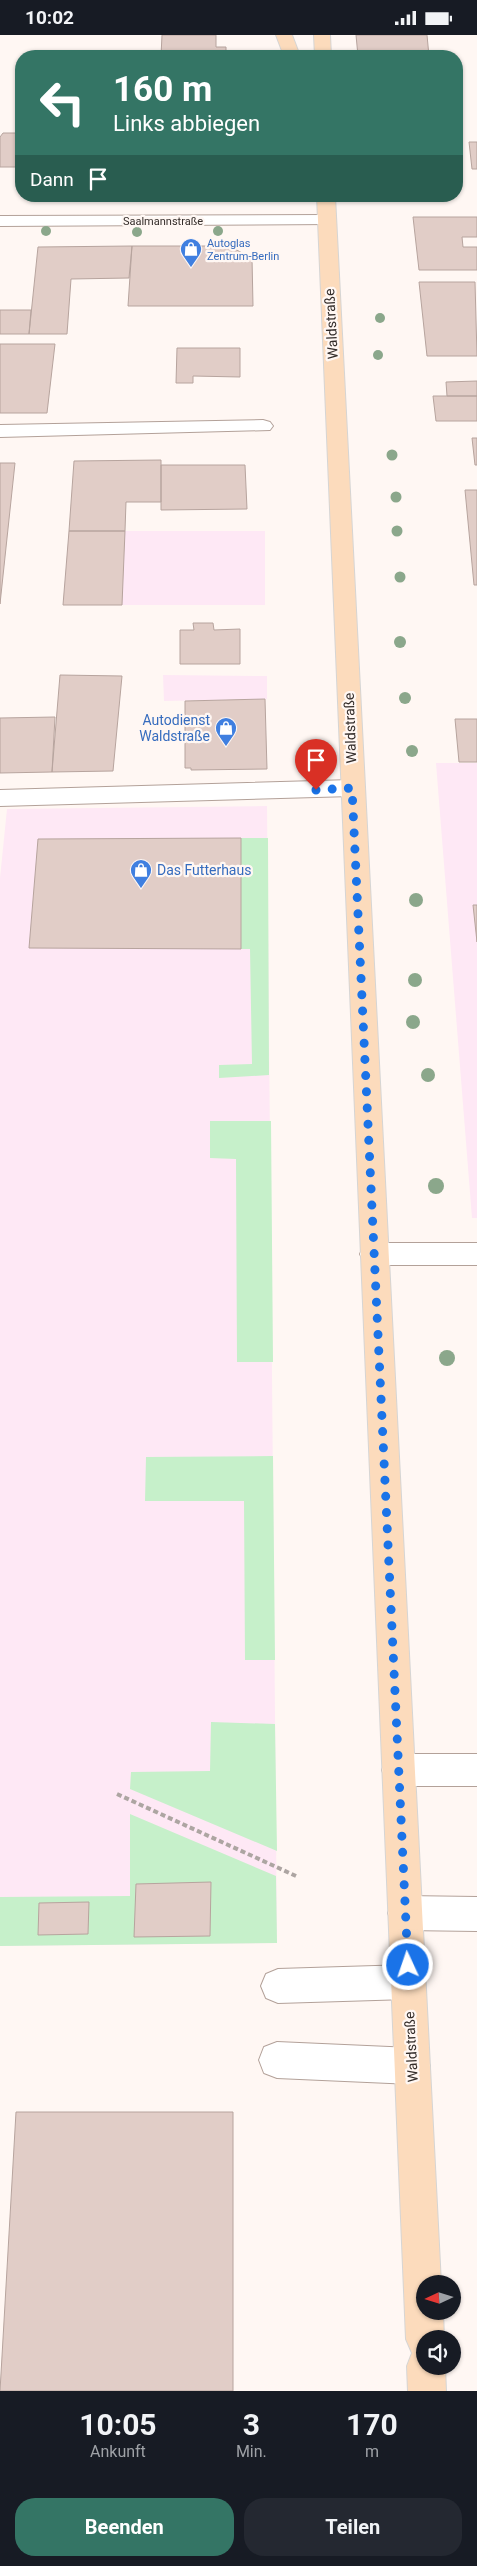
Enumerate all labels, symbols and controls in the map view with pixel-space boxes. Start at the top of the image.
text: 10:02 [25,6,74,29]
text: 160 m [113,69,212,110]
icon: left [30,70,95,135]
text: Links abbiegen [113,111,260,136]
icon: arrive [84,165,112,193]
text: Dann [30,168,74,191]
street label: Saalmannstraße [123,215,203,228]
shop icon: Autoglas Zentrum-Berlin [179,237,203,268]
place label: Autoglas Zentrum-Berlin [207,237,279,263]
street label: Waldstraße [321,288,341,360]
street label: Waldstraße [341,692,359,764]
place label: Autodienst Waldstraße [139,712,210,744]
shop icon: Autodienst Waldstraße [214,716,238,747]
pin [295,739,337,790]
icon: arrive [302,746,330,774]
shop icon: Das Futterhaus [129,858,153,889]
place label: Das Futterhaus [157,862,251,878]
position arrow [381,1938,433,1990]
street label: Waldstraße [401,2011,421,2083]
north arrow [416,2275,461,2320]
map controls [416,2275,461,2375]
button: sound [416,2330,461,2375]
text: 10:05 [79,2407,157,2442]
text: 3 [243,2407,260,2442]
text: 170 [346,2407,398,2442]
text: Ankunft [90,2442,146,2461]
text: Min. [236,2442,267,2461]
text: m [365,2442,379,2461]
button: Beenden [15,2498,234,2556]
button: Teilen [244,2498,462,2556]

